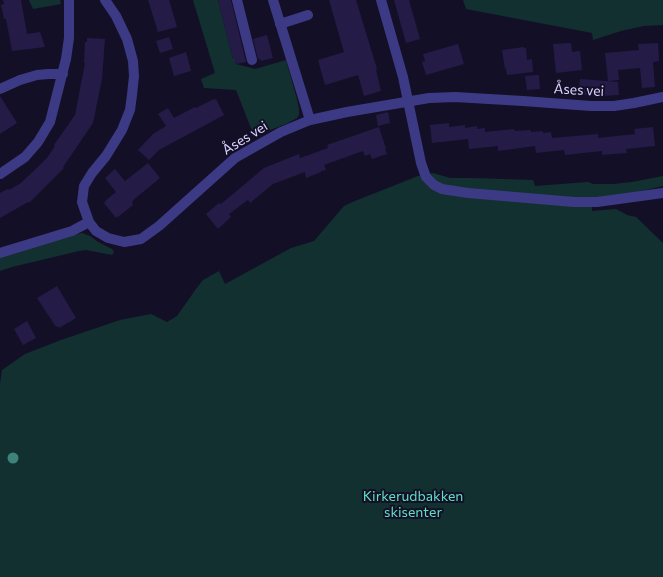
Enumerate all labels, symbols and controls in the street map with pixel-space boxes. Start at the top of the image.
street label: Åses vei [553,80,605,100]
street label: Åses vei [219,118,271,158]
park label: Kirkerudbakken skisenter [363,488,463,520]

